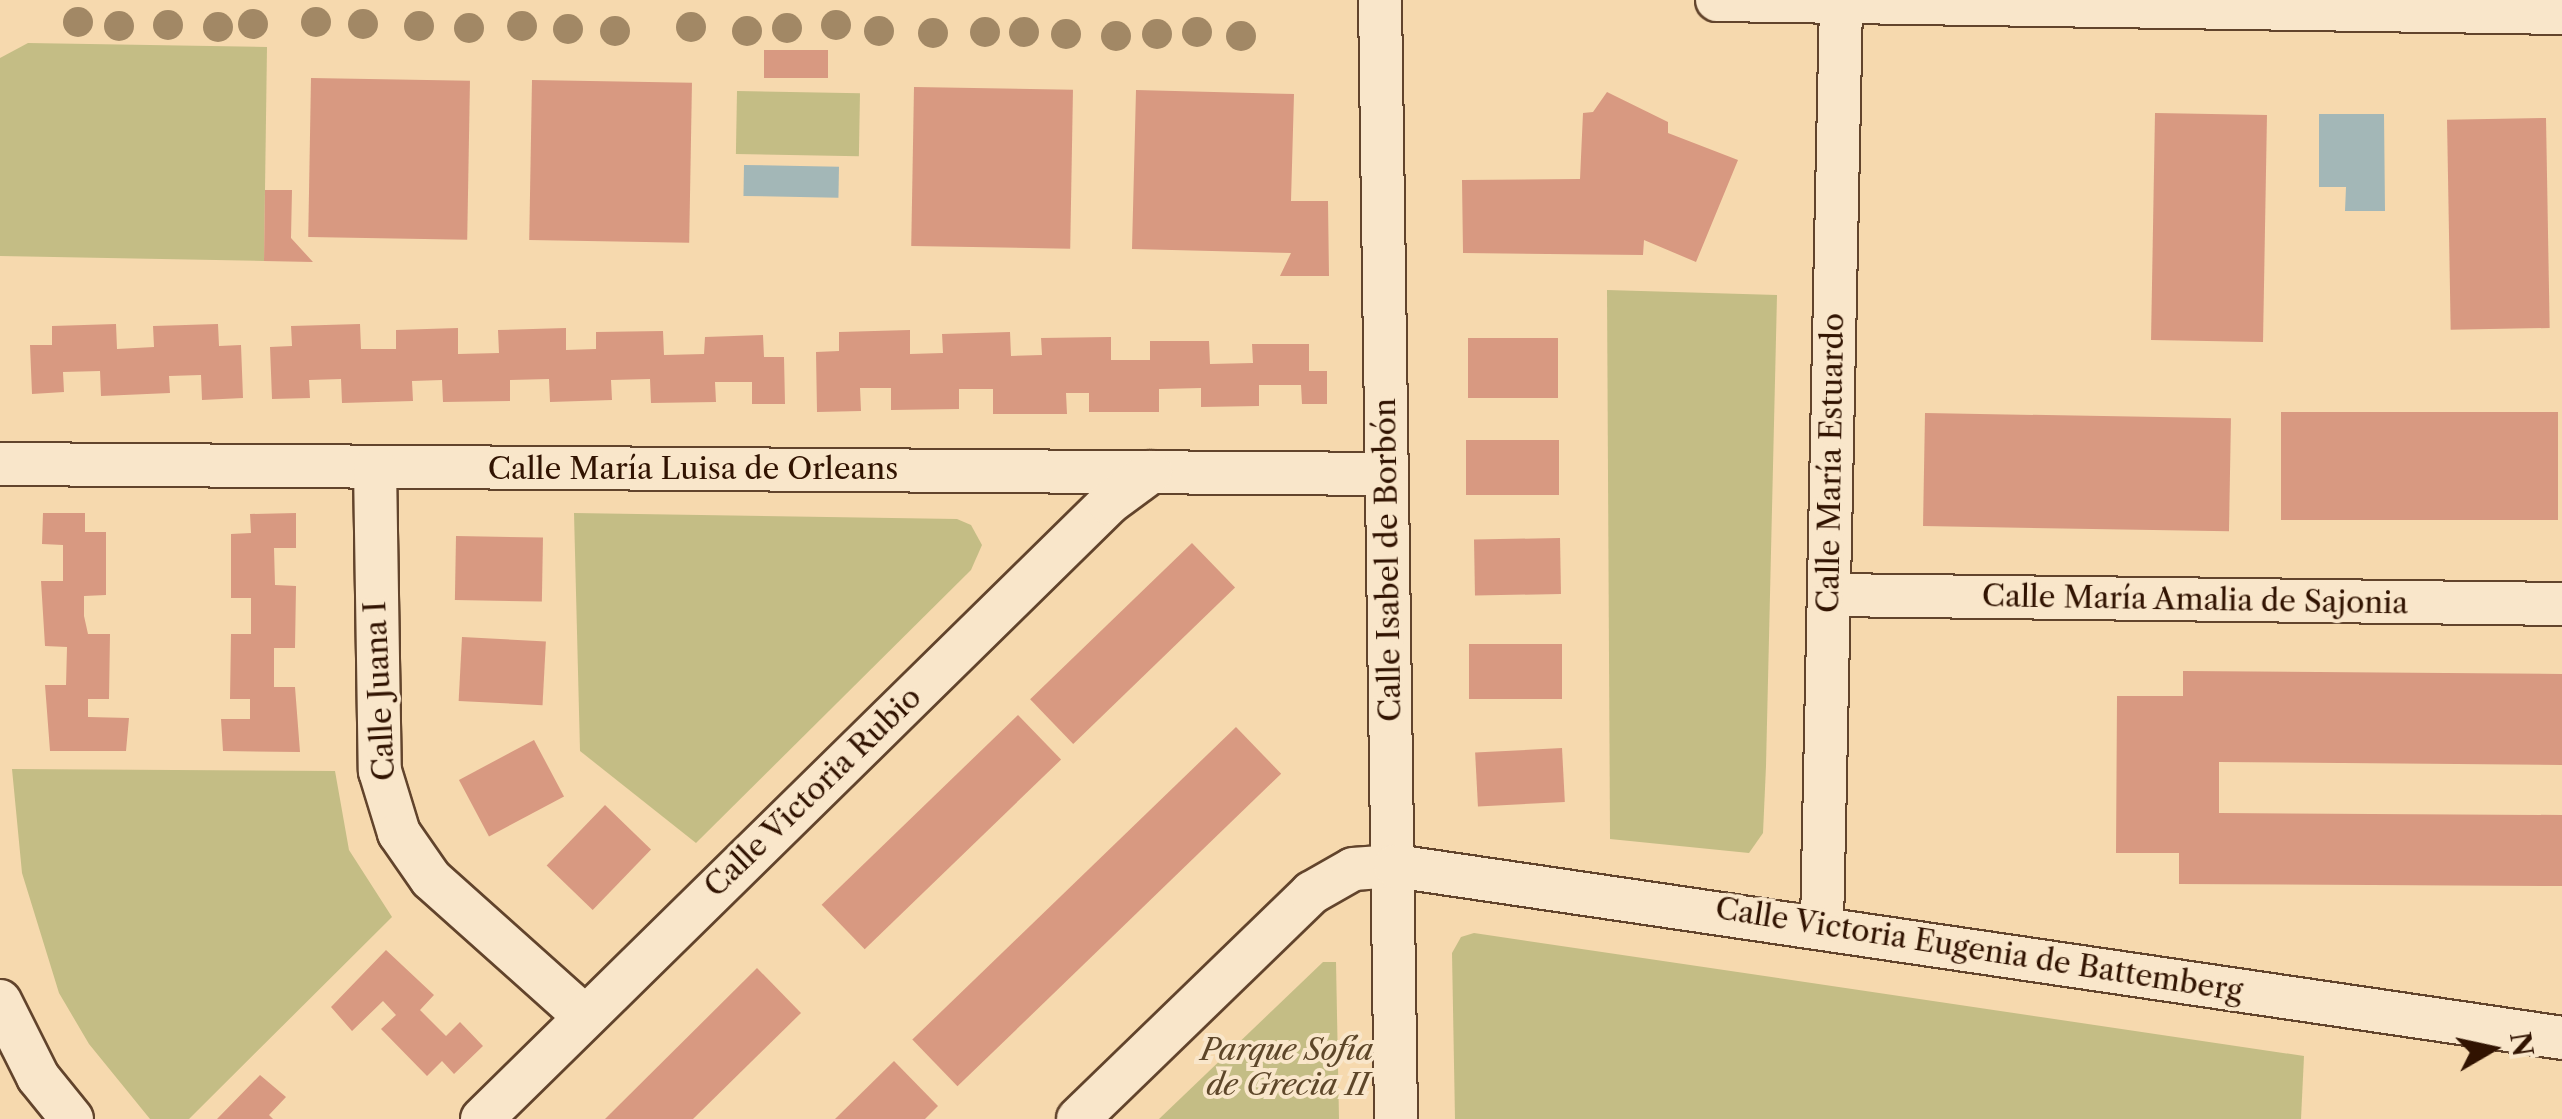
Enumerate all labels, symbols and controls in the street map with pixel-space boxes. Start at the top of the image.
street label: Calle María Estuardo [1810,312,1852,614]
street label: Calle Isabel de Borbón [1367,398,1409,722]
street label: Calle María Luisa de Orleans [487,451,899,487]
street label: Calle María Amalia de Sajonia [1981,578,2409,622]
street label: Calle Juana I [357,600,403,782]
street label: Calle Victoria Rubio [697,679,929,905]
street label: Calle Victoria Eugenia de Battemberg [1712,890,2246,1010]
north arrow [2442,999,2542,1099]
text: N [2503,1030,2540,1059]
park label: Parque Sofía de Grecia II [1201,1032,1373,1102]

